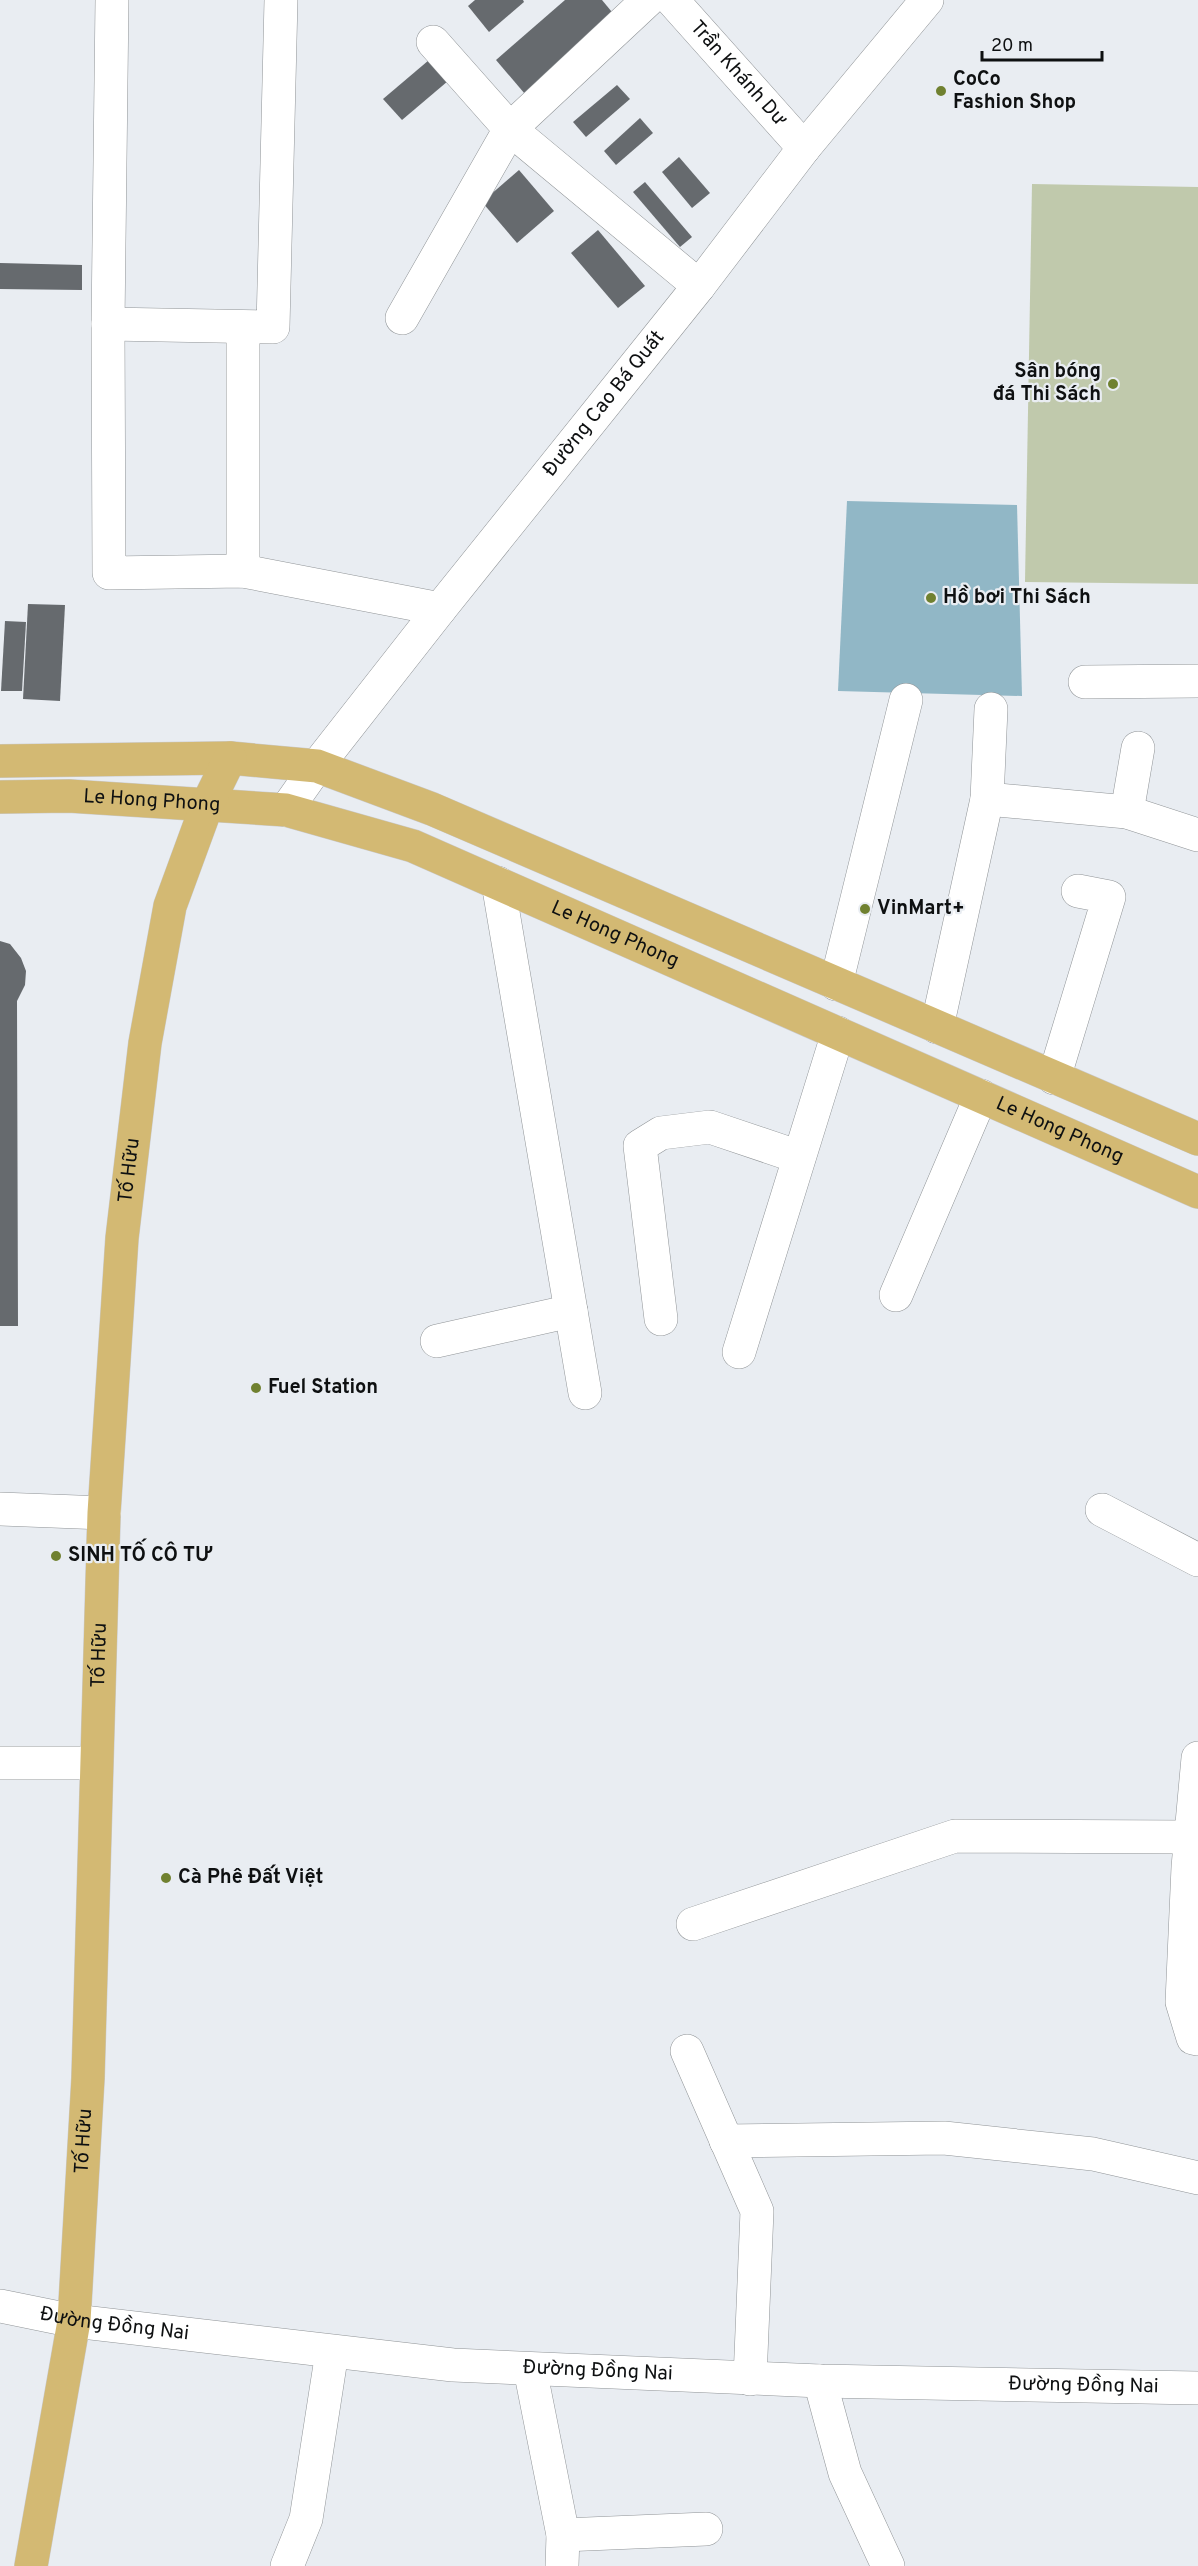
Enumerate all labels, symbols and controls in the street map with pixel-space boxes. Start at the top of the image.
street label: Trần Khánh Dư [684,15,792,133]
scale bar [982,24,1102,62]
text: 20 m [991,35,1033,58]
place label: CoCo Fashion Shop [953,67,1076,116]
marker: CoCo Fashion Shop [934,84,948,98]
street label: Đường Cao Bá Quát [538,326,671,483]
place label: Sân bóng đá Thi Sách [993,359,1101,408]
marker: Sân bóng đá Thi Sách [1106,377,1120,391]
place label: Hồ bơi Thi Sách [943,584,1091,611]
marker: Hồ bơi Thi Sách [924,591,938,605]
street label: Le Hong Phong [82,784,221,819]
street label: Le Hong Phong [547,895,683,975]
place label: VinMart+ [877,896,965,922]
marker: VinMart+ [858,902,872,916]
street label: Le Hong Phong [991,1091,1128,1171]
street label: Tố Hữu [113,1136,147,1204]
place label: Fuel Station [268,1375,378,1401]
marker: Fuel Station [249,1381,263,1395]
place label: SINH TỐ CÔ TƯ [68,1538,213,1569]
marker: SINH TỐ CÔ TƯ [49,1549,63,1563]
street label: Tố Hữu [85,1622,114,1688]
place label: Cà Phê Đất Việt [178,1864,324,1891]
marker: Cà Phê Đất Việt [159,1871,173,1885]
street label: Tố Hữu [69,2108,99,2174]
street label: Đường Đồng Nai [37,2301,190,2347]
street label: Đường Đồng Nai [522,2355,673,2388]
street label: Đường Đồng Nai [1008,2371,1159,2400]

